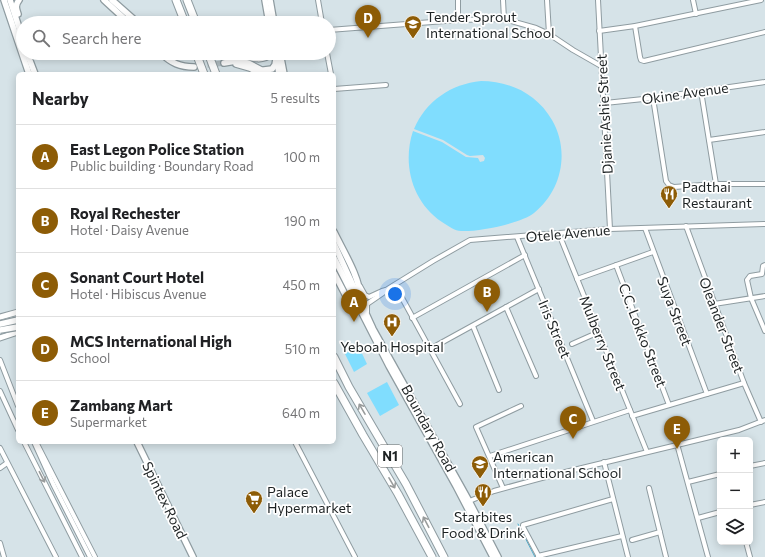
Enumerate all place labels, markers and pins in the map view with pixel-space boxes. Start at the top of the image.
pin: D [355,5,381,38]
place label: Tender Sprout International School [426,8,555,41]
school or university icon: Tender Sprout International School [403,14,423,39]
place label: Padthai Restaurant [682,178,752,211]
restaurant icon: Padthai Restaurant [659,184,679,209]
pin: B [474,279,500,312]
pin: A [341,289,367,322]
hospital icon: Yeboah Hospital [382,312,402,337]
place label: Yeboah Hospital [340,338,444,355]
pin: C [560,406,586,439]
pin: E [664,416,690,449]
place label: American International School [493,448,622,481]
school or university icon: American International School [470,454,490,479]
restaurant icon: Starbites Food & Drink [473,482,493,507]
place label: Palace Hypermarket [267,483,352,516]
supermarket icon: Palace Hypermarket [244,489,264,514]
place label: Starbites Food & Drink [441,508,525,541]

